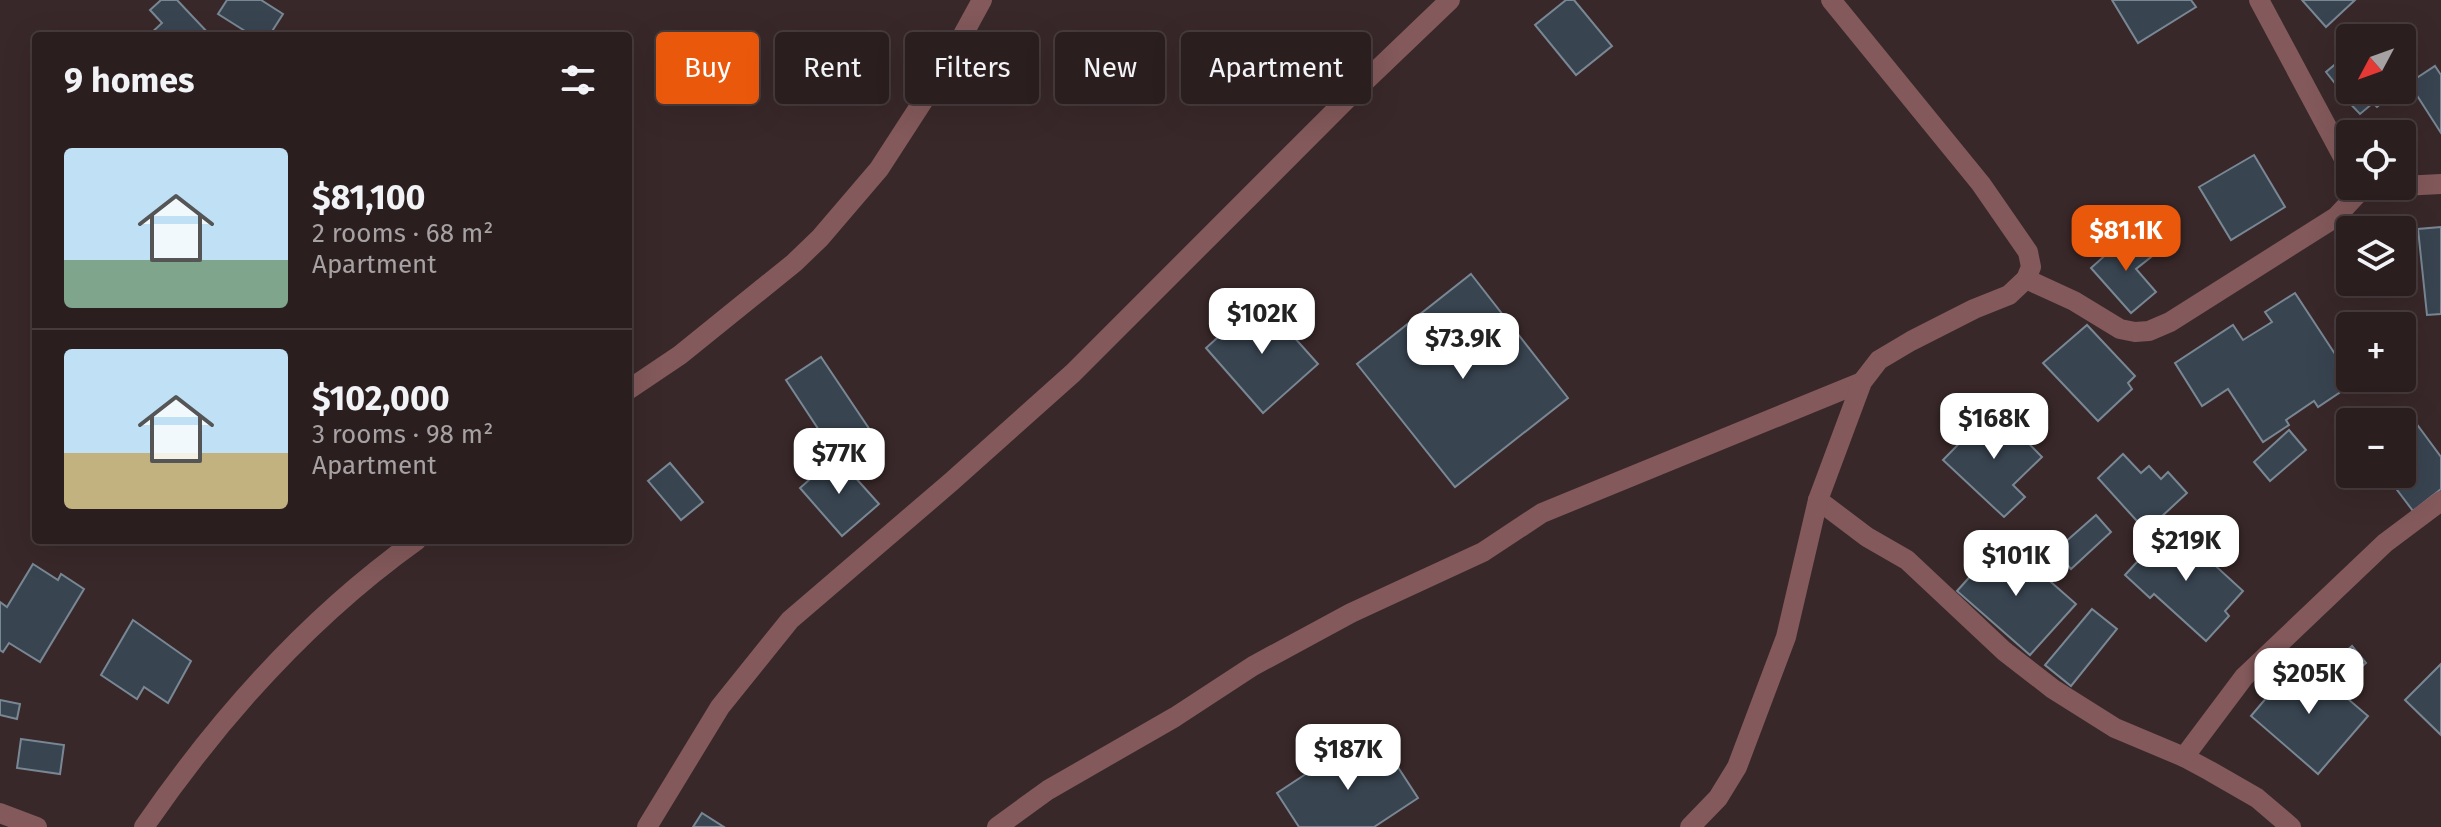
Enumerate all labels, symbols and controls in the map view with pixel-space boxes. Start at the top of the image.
north arrow [2336,24,2416,104]
map controls [2336,24,2416,488]
chip: Buy [656,32,759,104]
chip: Rent [775,32,889,104]
chip: Filters [905,32,1039,104]
chip: New [1055,32,1165,104]
chip: Apartment [1181,32,1371,104]
icon: filters [556,58,600,102]
text: 9 homes [64,60,195,101]
button: locate [2336,120,2416,200]
text: $81,100 [312,177,426,218]
icon: home [128,180,224,276]
pin: $81.1K [2061,205,2191,273]
text: $81.1K [2090,215,2162,246]
button: layers [2336,216,2416,296]
text: 2 rooms · 68 m² [312,218,493,249]
text: Apartment [312,249,437,280]
pin: $102K [1206,288,1318,356]
text: $102K [1227,298,1297,329]
button: + [2336,312,2416,392]
pin: $73.9K [1398,313,1528,381]
text: $73.9K [1425,323,1501,354]
text: $102,000 [312,378,450,419]
icon: home [128,381,224,477]
pin: $168K [1938,393,2050,461]
text: $168K [1958,403,2030,434]
button: − [2336,408,2416,488]
text: 3 rooms · 98 m² [312,419,493,450]
pin: $77K [792,428,886,496]
text: $77K [812,438,866,469]
text: Apartment [312,450,437,481]
pin: $219K [2130,515,2242,583]
text: $219K [2151,525,2221,556]
pin: $101K [1960,530,2072,598]
text: $101K [1982,540,2050,571]
pin: $205K [2253,648,2365,716]
text: $205K [2272,658,2346,689]
pin: $187K [1292,724,1404,792]
text: $187K [1314,734,1382,765]

